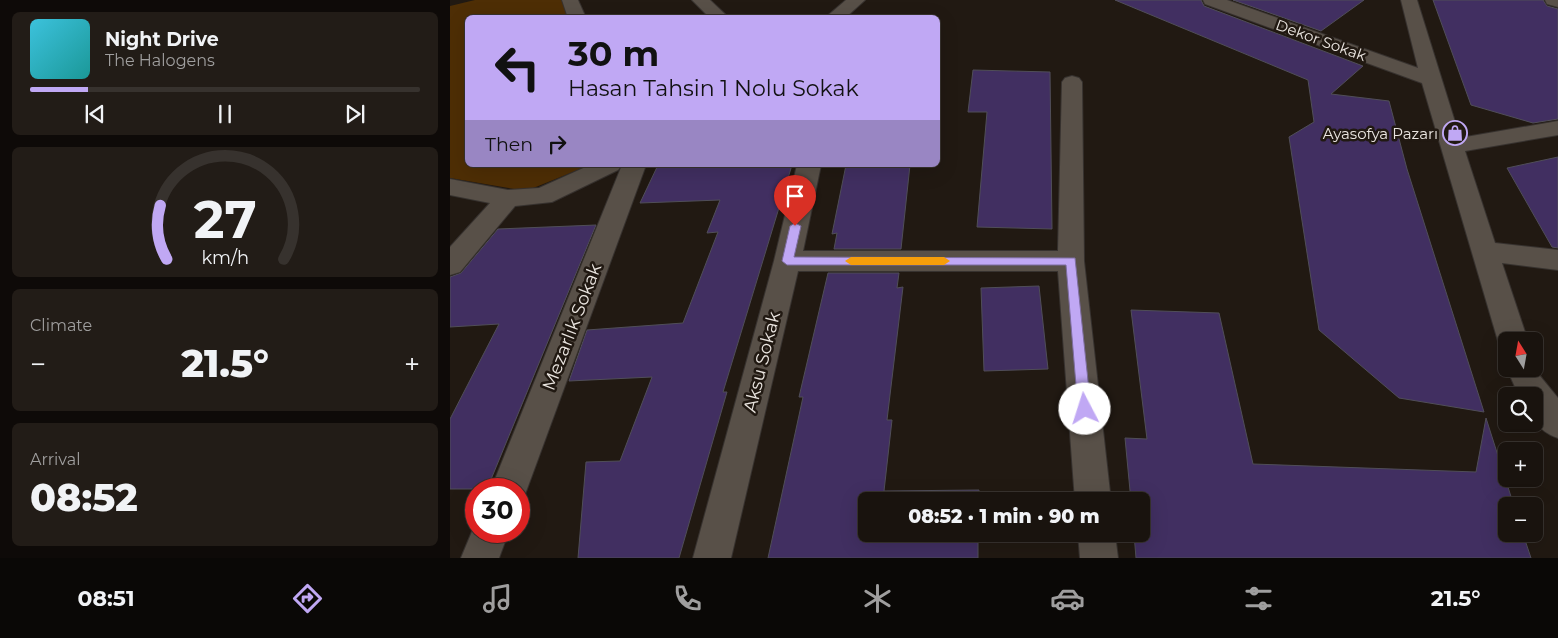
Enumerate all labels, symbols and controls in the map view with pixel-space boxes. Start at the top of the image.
street label: Dekor Sokak [1273,15,1369,65]
text: Night Drive [105,28,219,51]
text: 30 m [568,32,659,75]
icon: left [485,35,550,100]
text: The Halogens [105,51,215,70]
text: Hasan Tahsin 1 Nolu Sokak [568,75,859,102]
icon: previous [81,100,109,128]
icon: pause [211,100,239,128]
icon: next [341,100,369,128]
shop icon: Ayasofya Pazarı [1442,120,1468,146]
place label: Ayasofya Pazarı [1323,124,1438,143]
icon: right [543,130,571,158]
text: Then [485,133,533,156]
pin [774,175,816,226]
icon: arrive [781,182,809,210]
text: 27 [194,188,256,251]
text: km/h [201,247,249,268]
street label: Mezarlık Sokak [538,260,606,394]
street label: Aksu Sokak [739,309,785,415]
text: Climate [30,316,92,335]
north arrow [1498,332,1542,378]
map controls [1498,332,1543,542]
text: 21.5° [181,340,269,387]
text: − [30,347,46,381]
text: + [404,347,420,381]
position arrow [1058,382,1110,434]
button: search [1498,387,1543,432]
button: + [1498,442,1543,487]
text: Arrival [30,450,80,469]
text: 08:52 [30,474,138,521]
speed limit sign: 30 [465,478,530,543]
button: − [1498,497,1543,542]
text: 08:52 · 1 min · 90 m [908,505,1100,528]
icon: directions [290,581,325,616]
icon: music [480,581,515,616]
icon: phone [670,581,705,616]
icon: climate [860,581,895,616]
icon: car [1050,581,1085,616]
icon: filters [1241,581,1276,616]
text: 08:51 [78,585,135,612]
text: 21.5° [1431,585,1480,612]

